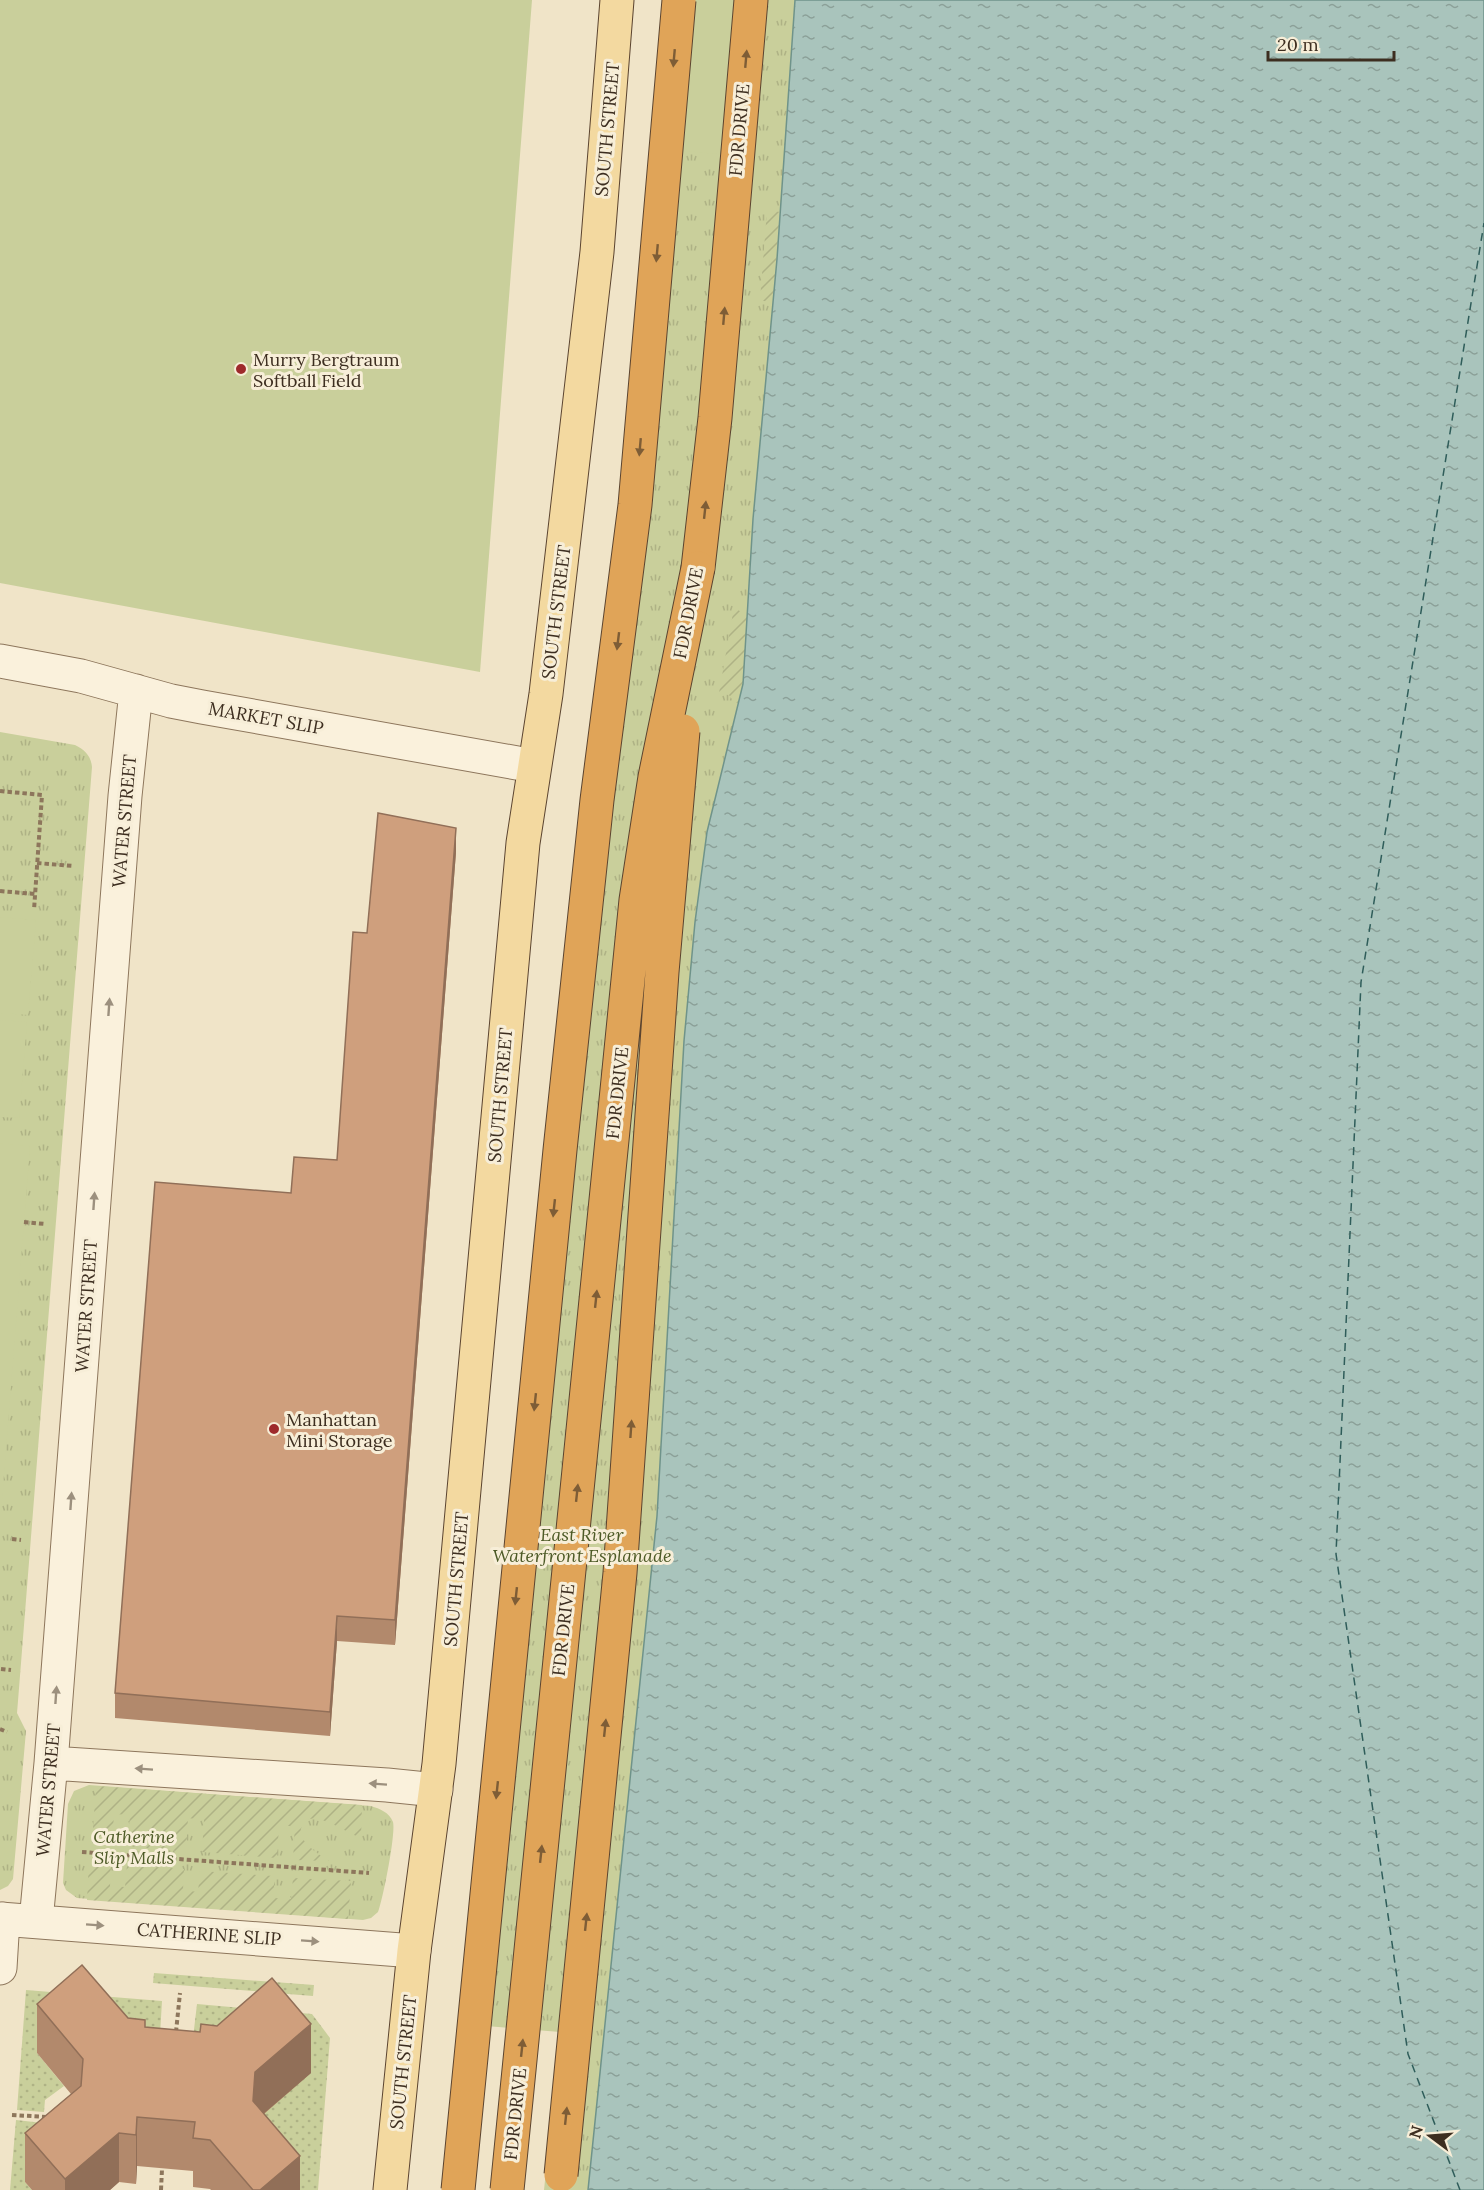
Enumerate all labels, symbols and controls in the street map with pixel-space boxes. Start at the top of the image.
scale bar [1268,24,1394,62]
text: 20 m [1277,33,1319,56]
one-way arrow [669,49,679,68]
one-way arrow [741,49,750,68]
street label: SOUTH STREET [590,60,624,197]
street label: FDR DRIVE [724,83,754,177]
one-way arrow [653,243,662,262]
one-way arrow [719,306,729,325]
place label: Murry Bergtraum Softball Field [253,348,400,392]
marker: Murry Bergtraum Softball Field [234,362,248,376]
one-way arrow [635,437,645,456]
one-way arrow [700,500,709,519]
street label: SOUTH STREET [536,543,576,680]
street label: FDR DRIVE [668,565,708,661]
one-way arrow [613,631,623,650]
street label: MARKET SLIP [207,697,325,739]
street label: WATER STREET [107,753,141,889]
one-way arrow [104,998,114,1017]
street label: SOUTH STREET [483,1026,517,1163]
street label: FDR DRIVE [601,1046,633,1140]
one-way arrow [89,1192,99,1211]
one-way arrow [549,1199,559,1218]
street label: WATER STREET [70,1238,102,1373]
one-way arrow [591,1289,601,1308]
one-way arrow [530,1393,540,1412]
place label: Manhattan Mini Storage [286,1408,393,1452]
one-way arrow [626,1420,635,1439]
marker: Manhattan Mini Storage [267,1422,281,1436]
one-way arrow [572,1483,582,1502]
one-way arrow [66,1491,76,1510]
street label: SOUTH STREET [439,1510,473,1647]
park label: East River Waterfront Esplanade [492,1523,672,1567]
street label: FDR DRIVE [547,1583,579,1677]
one-way arrow [511,1587,521,1606]
one-way arrow [51,1685,61,1704]
one-way arrow [600,1719,610,1738]
street label: WATER STREET [31,1722,65,1858]
one-way arrow [134,1764,153,1773]
one-way arrow [368,1779,387,1789]
one-way arrow [492,1781,502,1800]
park label: Catherine Slip Malls [93,1825,175,1869]
one-way arrow [536,1845,546,1864]
one-way arrow [581,1913,591,1932]
street label: CATHERINE SLIP [136,1917,282,1951]
one-way arrow [85,1920,104,1930]
one-way arrow [300,1937,319,1946]
street label: SOUTH STREET [384,1993,422,2130]
one-way arrow [517,2039,527,2058]
street label: FDR DRIVE [499,2067,531,2161]
north arrow [1400,2106,1460,2166]
one-way arrow [561,2107,571,2126]
text: N [1404,2123,1427,2141]

